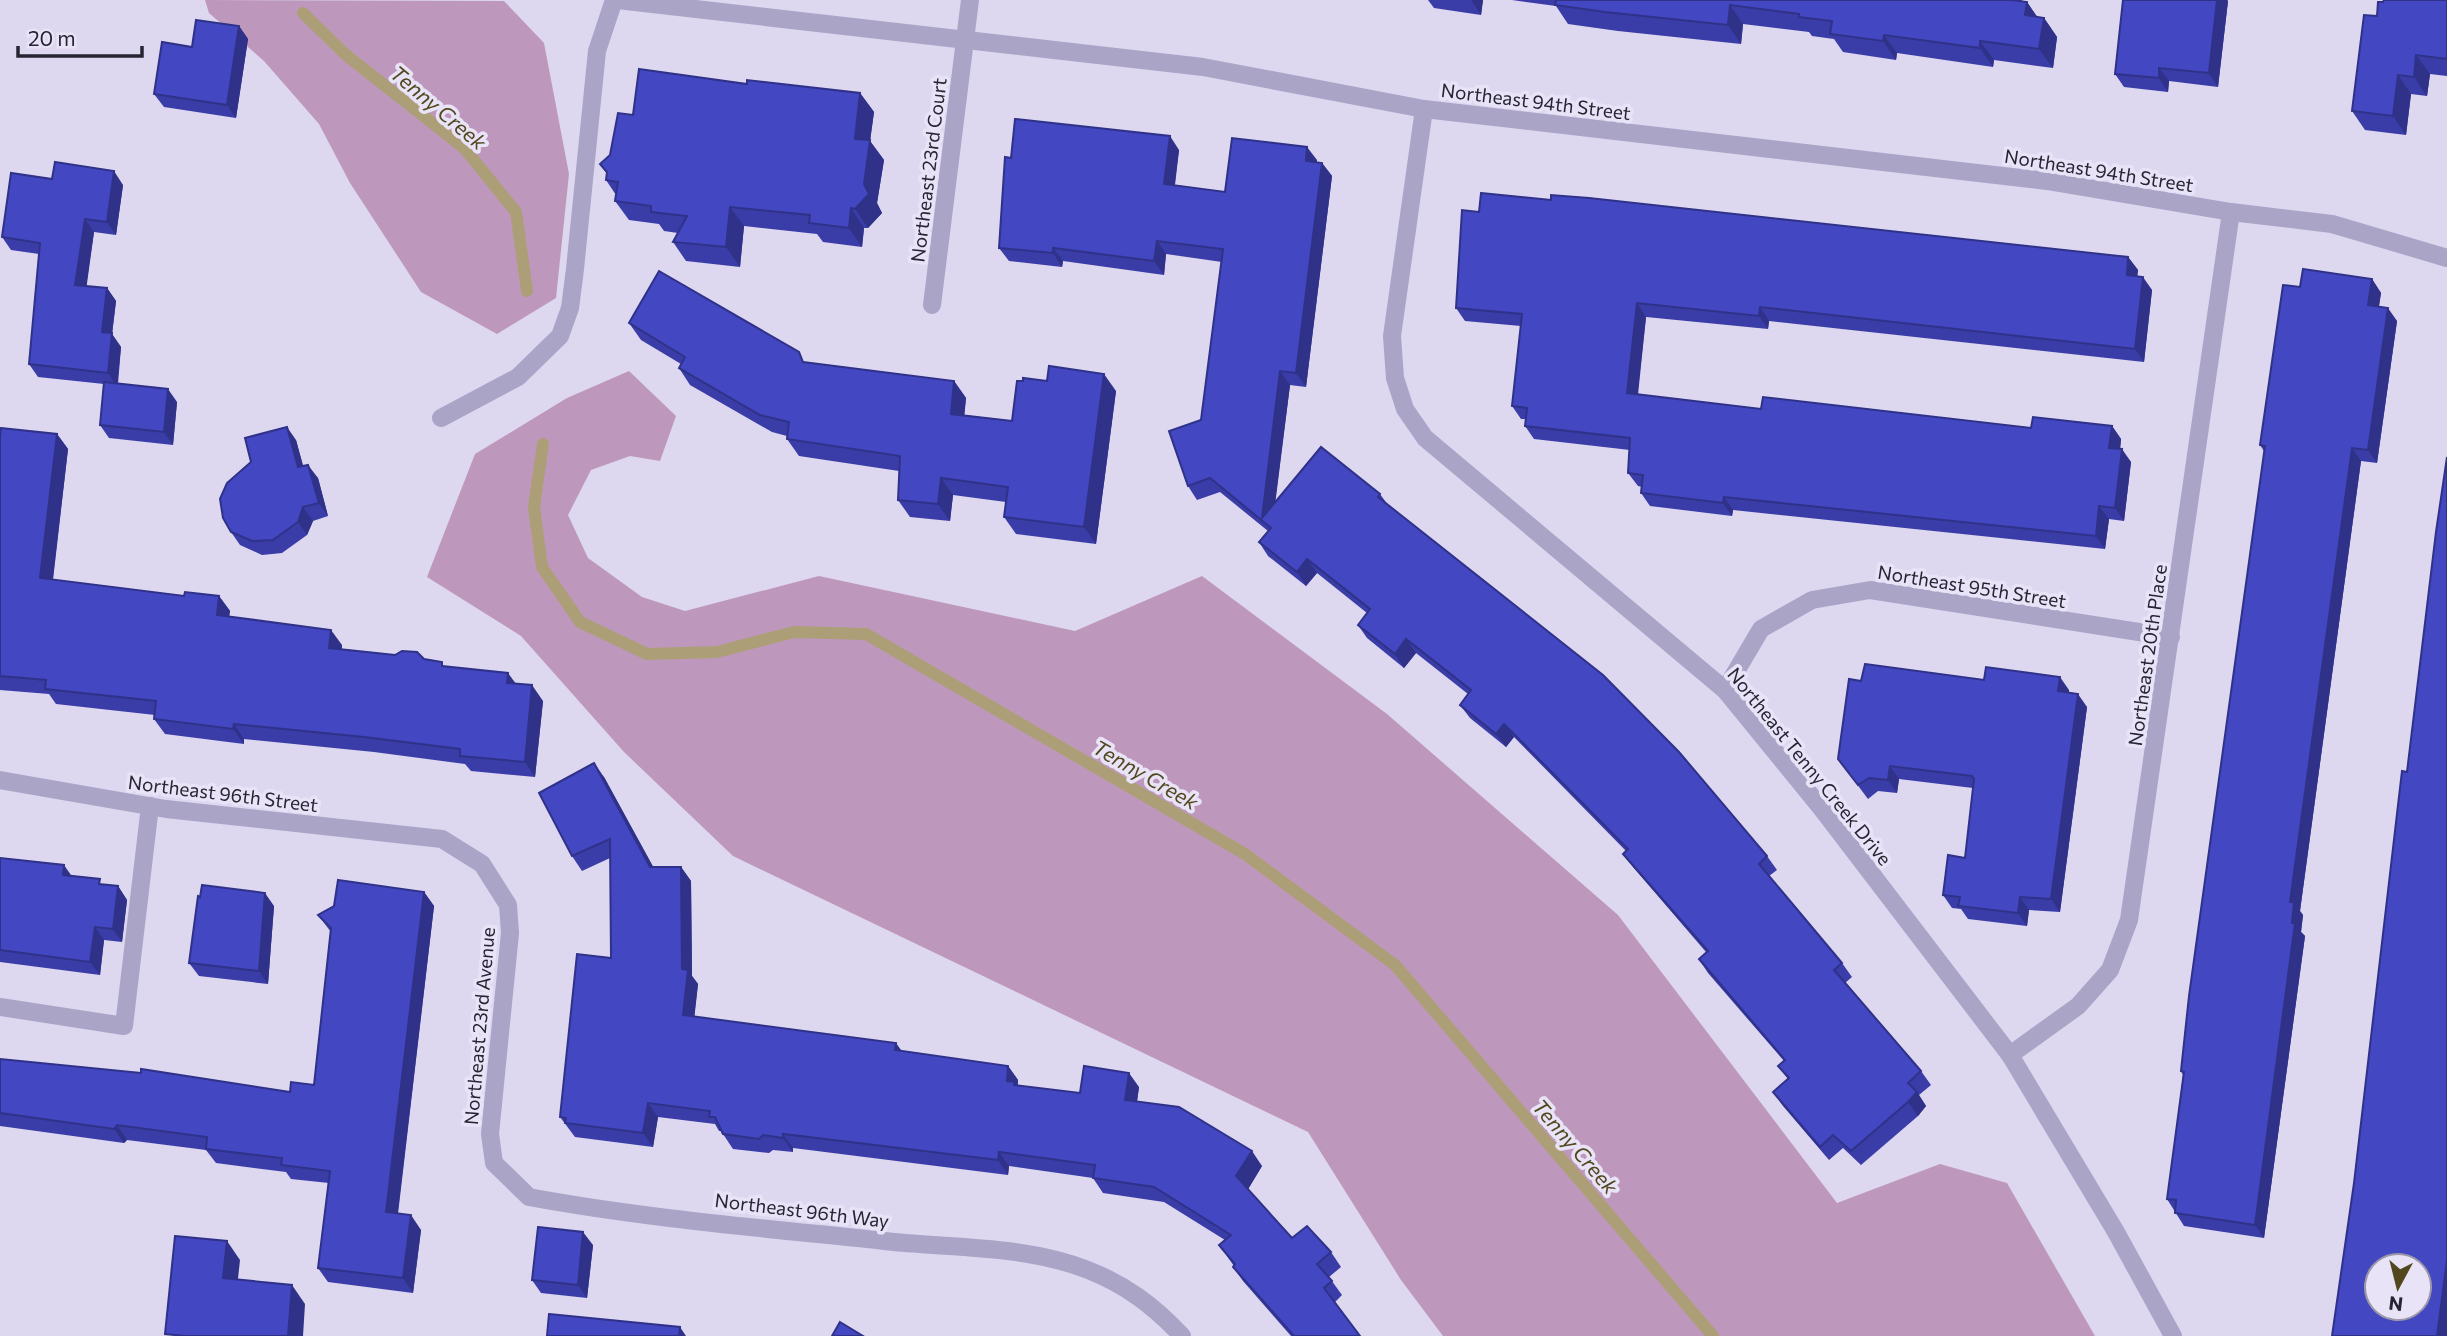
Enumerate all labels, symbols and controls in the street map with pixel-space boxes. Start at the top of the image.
scale bar [18,14,142,58]
text: 20 m [28,25,76,50]
water label: Tenny Creek [386,60,492,155]
street label: Northeast 23rd Court [905,76,951,263]
street label: Northeast 94th Street [1440,78,1632,124]
street label: Northeast 94th Street [2003,144,2195,196]
street label: Northeast 95th Street [1876,560,2068,612]
street label: Northeast 20th Place [2123,563,2171,747]
street label: Northeast Tenny Creek Drive [1723,662,1897,870]
water label: Tenny Creek [1089,734,1204,814]
street label: Northeast 96th Street [127,770,319,816]
street label: Northeast 23rd Avenue [459,926,499,1126]
water label: Tenny Creek [1528,1094,1624,1199]
street label: Northeast 96th Way [714,1188,891,1232]
north arrow [2363,1252,2433,1322]
text: N [2387,1292,2404,1317]

